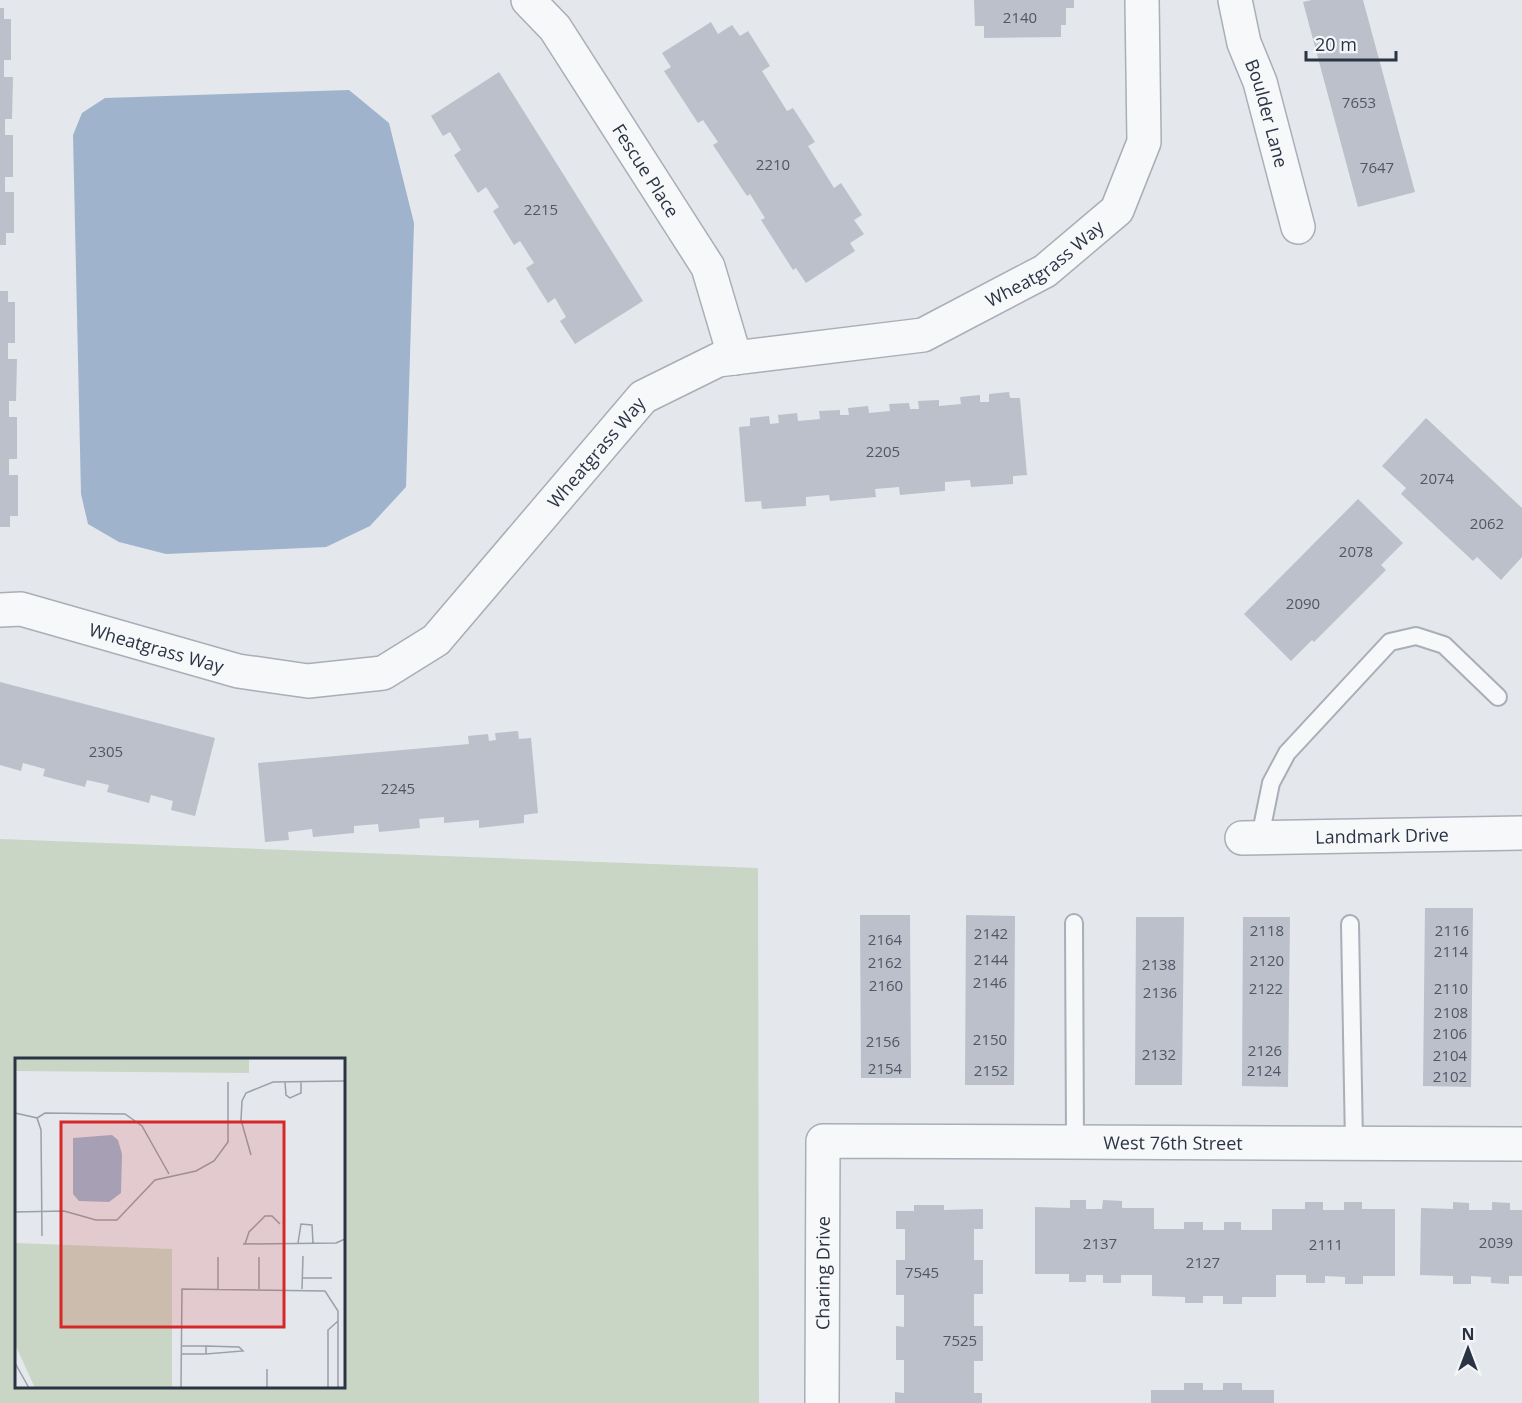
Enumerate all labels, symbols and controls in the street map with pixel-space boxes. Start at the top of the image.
house number: 2140 [1003,7,1037,27]
scale bar [1306,24,1396,62]
text: 20 m [1315,32,1357,56]
street label: Boulder Lane [1240,55,1294,170]
house number: 7653 [1342,92,1376,112]
street label: Fescue Place [607,119,685,222]
house number: 2210 [756,154,790,174]
house number: 7647 [1360,157,1394,177]
house number: 2215 [524,199,558,219]
street label: Wheatgrass Way [981,214,1109,312]
street label: Wheatgrass Way [542,391,651,513]
house number: 2205 [866,441,900,461]
house number: 2074 [1420,468,1455,488]
house number: 2062 [1470,513,1504,533]
house number: 2078 [1339,541,1373,561]
house number: 2090 [1286,593,1320,613]
street label: Wheatgrass Way [86,617,228,679]
house number: 2305 [89,741,123,761]
house number: 2245 [381,778,415,798]
street label: Landmark Drive [1315,822,1449,849]
house number: 2118 [1250,920,1284,940]
house number: 2116 [1435,920,1469,940]
house number: 2142 [974,923,1008,943]
house number: 2164 [868,929,903,949]
house number: 2114 [1434,941,1469,961]
house number: 2144 [974,949,1009,969]
house number: 2120 [1250,950,1284,970]
house number: 2162 [868,952,902,972]
house number: 2138 [1142,954,1176,974]
house number: 2146 [973,972,1007,992]
house number: 2160 [869,975,903,995]
house number: 2122 [1249,978,1283,998]
house number: 2110 [1434,978,1468,998]
house number: 2136 [1143,982,1177,1002]
house number: 2108 [1434,1002,1468,1022]
house number: 2106 [1433,1023,1467,1043]
house number: 2150 [973,1029,1007,1049]
house number: 2156 [866,1031,900,1051]
house number: 2126 [1248,1040,1282,1060]
house number: 2132 [1142,1044,1176,1064]
house number: 2104 [1433,1045,1468,1065]
inset map [15,1058,345,1388]
house number: 2154 [868,1058,903,1078]
house number: 2152 [974,1060,1008,1080]
house number: 2124 [1247,1060,1282,1080]
house number: 2102 [1433,1066,1467,1086]
street label: West 76th Street [1103,1130,1243,1155]
street label: Charing Drive [810,1216,835,1330]
house number: 2039 [1479,1232,1513,1252]
house number: 2137 [1083,1233,1117,1253]
house number: 2111 [1309,1234,1343,1254]
house number: 2127 [1186,1252,1220,1272]
house number: 7545 [905,1262,939,1282]
north arrow [1438,1319,1498,1379]
text: N [1461,1323,1475,1345]
house number: 7525 [943,1330,977,1350]

